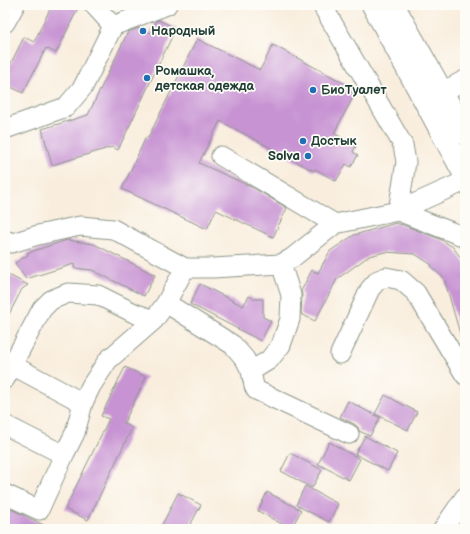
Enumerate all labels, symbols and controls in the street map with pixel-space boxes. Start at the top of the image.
place label: Народный [151,23,215,39]
marker: Народный [138,26,148,36]
place label: Ромашка, детская одежда [154,63,254,94]
marker: Ромашка, детская одежда [142,73,152,83]
place label: БиоТуалет [321,82,388,98]
marker: БиоТуалет [308,85,318,95]
place label: Достык [311,133,358,149]
marker: Достык [298,136,308,146]
place label: Solva [268,148,300,164]
marker: Solva [303,151,313,161]

